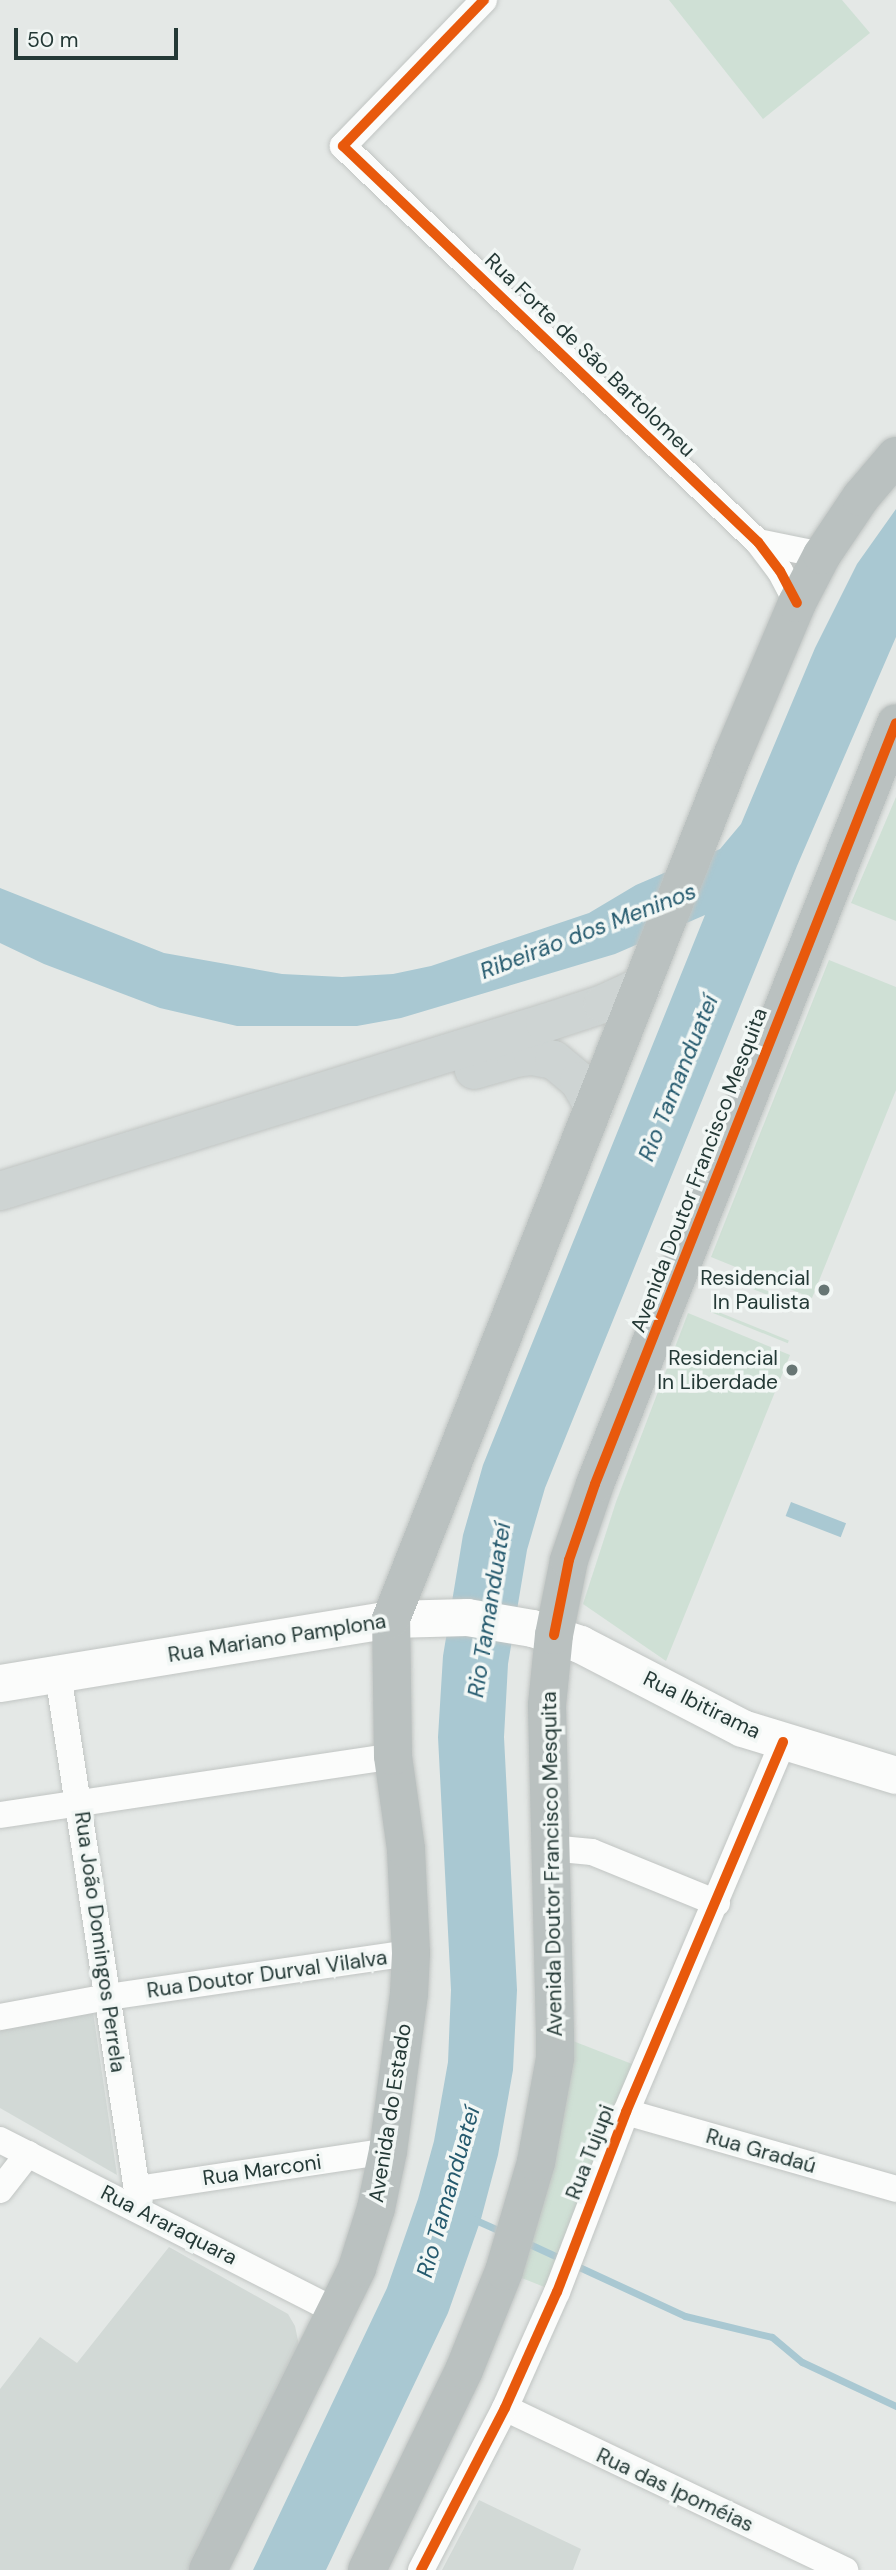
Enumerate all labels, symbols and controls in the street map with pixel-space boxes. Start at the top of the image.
scale bar [18,14,182,58]
text: 50 m [27,26,78,54]
street label: Rua Forte de São Bartolomeu [480,248,700,462]
water label: Ribeirão dos Meninos [476,877,700,985]
water label: Rio Tamanduateí [632,991,724,1165]
street label: Avenida Doutor Francisco Mesquita [625,1004,773,1336]
place label: Residencial In Paulista [700,1265,810,1315]
marker: Residencial In Paulista [816,1282,832,1298]
place label: Residencial In Liberdade [657,1345,778,1395]
marker: Residencial In Liberdade [784,1362,800,1378]
water label: Rio Tamanduateí [462,1521,516,1699]
street label: Rua Mariano Pamplona [166,1608,388,1668]
street label: Rua Ibitirama [639,1666,765,1744]
street label: Avenida Doutor Francisco Mesquita [536,1691,568,2037]
street label: Rua João Domingos Perrela [69,1810,131,2074]
street label: Rua Doutor Durval Vilalva [145,1945,389,2003]
street label: Avenida do Estado [363,2022,417,2204]
street label: Rua Tujupi [560,2101,620,2203]
water label: Rio Tamanduateí [410,2103,486,2281]
street label: Rua Gradaú [703,2123,819,2179]
street label: Rua Marconi [201,2149,323,2191]
street label: Rua Araraquara [97,2180,241,2270]
street label: Rua das Ipoméias [592,2443,758,2537]

